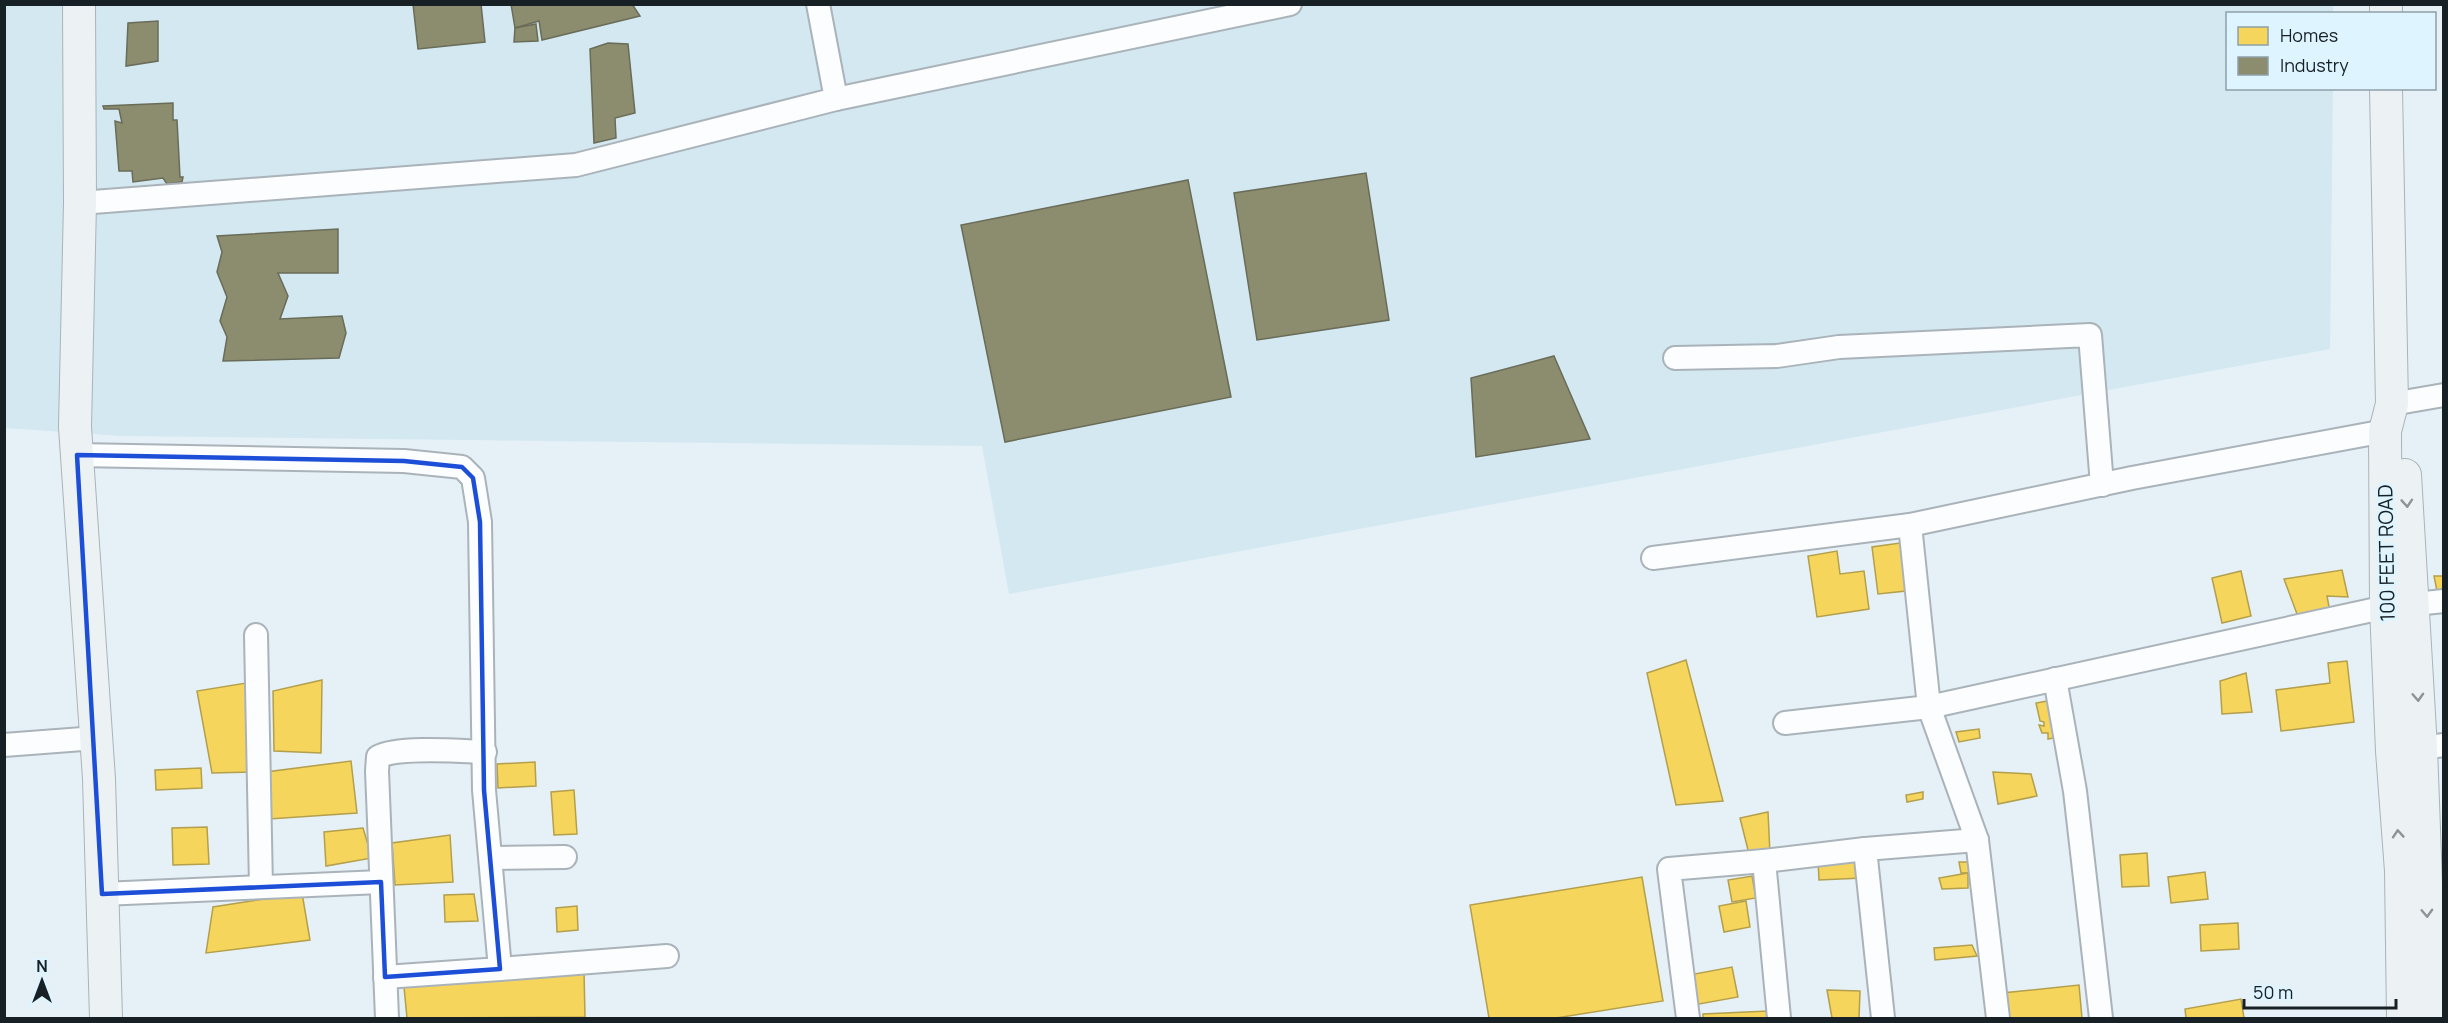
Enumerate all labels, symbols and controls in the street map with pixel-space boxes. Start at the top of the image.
legend [2226,12,2436,90]
text: Homes [2280,23,2338,47]
text: Industry [2280,53,2349,77]
street label: 100 FEET ROAD [2371,484,2401,622]
one-way arrow [2400,498,2413,507]
one-way arrow [2412,693,2425,702]
one-way arrow [2392,830,2405,839]
one-way arrow [2421,909,2434,918]
north arrow [12,951,72,1011]
text: N [36,955,48,977]
scale bar [2244,972,2396,1010]
text: 50 m [2253,980,2293,1004]

